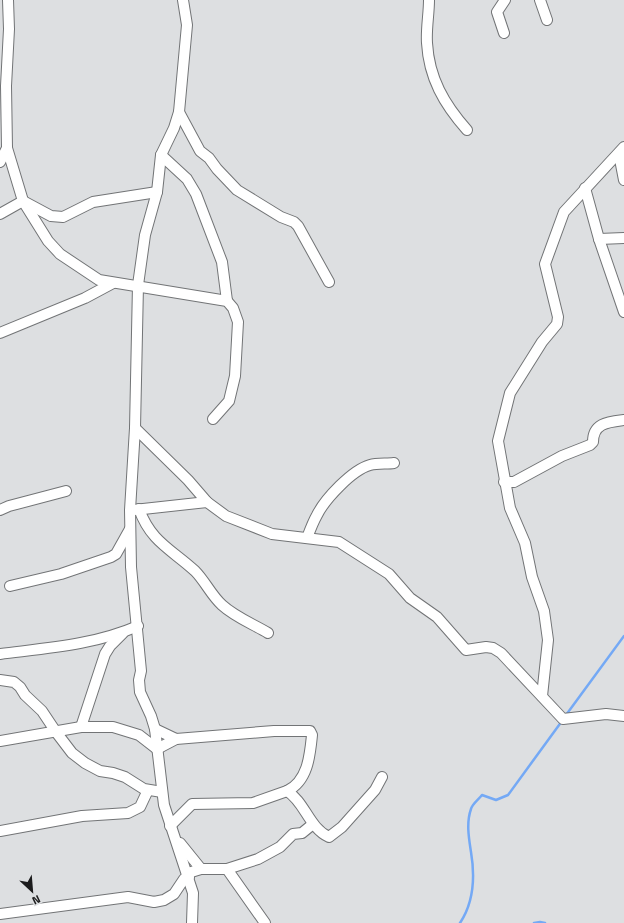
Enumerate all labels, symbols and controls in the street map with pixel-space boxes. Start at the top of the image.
north arrow [12,871,52,911]
text: N [29,891,43,909]

